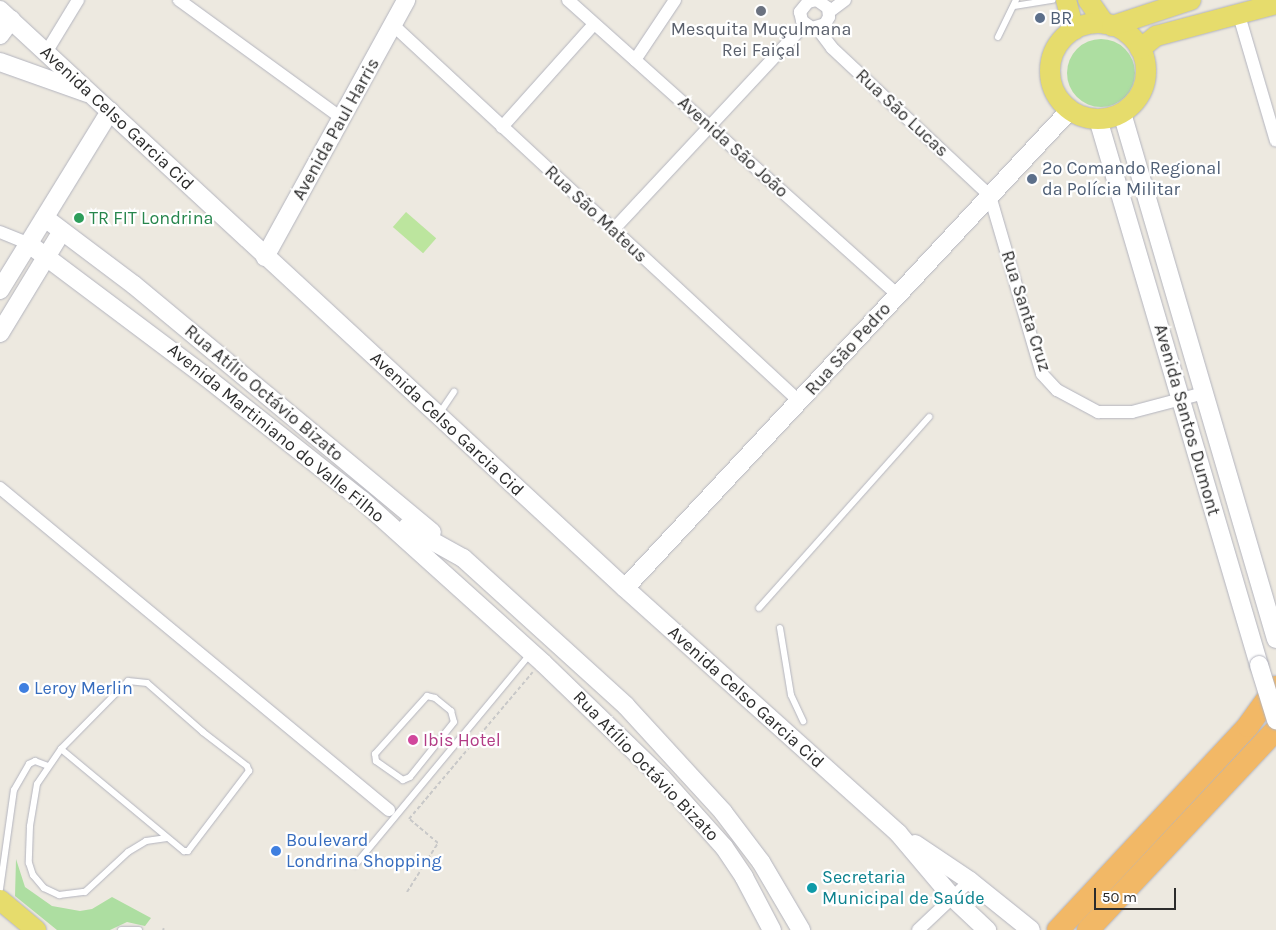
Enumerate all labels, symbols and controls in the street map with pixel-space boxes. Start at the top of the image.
marker: Mesquita Muçulmana Rei Faiçal [755,5,767,17]
place label: BR [1050,7,1072,29]
marker: BR [1034,12,1046,24]
place label: Mesquita Muçulmana Rei Faiçal [671,19,851,62]
street label: Avenida Celso Garcia Cid [36,41,198,195]
street label: Avenida Paul Harris [288,54,384,204]
street label: Rua São Lucas [851,65,953,161]
street label: Avenida São João [673,92,793,202]
place label: 2º Comando Regional da Polícia Militar [1042,158,1221,200]
street label: Rua São Mateus [540,161,652,267]
marker: 2º Comando Regional da Polícia Militar [1026,173,1038,185]
place label: TR FIT Londrina [89,207,213,229]
marker: TR FIT Londrina [73,212,85,224]
street label: Rua Santa Cruz [996,248,1056,374]
street label: Rua São Pedro [801,298,895,400]
street label: Rua Atílio Octávio Bizato [180,320,348,466]
street label: Avenida Santos Dumont [1149,322,1225,518]
street label: Avenida Martiniano do Valle Filho [163,339,389,527]
street label: Avenida Celso Garcia Cid [366,347,528,501]
street label: Avenida Celso Garcia Cid [664,621,828,773]
place label: Leroy Merlin [34,677,133,699]
marker: Leroy Merlin [18,682,30,694]
street label: Rua Atílio Octávio Bizato [568,686,724,846]
place label: Ibis Hotel [423,729,501,751]
marker: Ibis Hotel [407,734,419,746]
place label: Boulevard Londrina Shopping [286,830,442,872]
marker: Boulevard Londrina Shopping [270,845,282,857]
place label: Secretaria Municipal de Saúde [822,867,985,910]
scale bar [1096,878,1178,910]
marker: Secretaria Municipal de Saúde [806,882,818,894]
text: 50 m [1102,888,1137,906]

